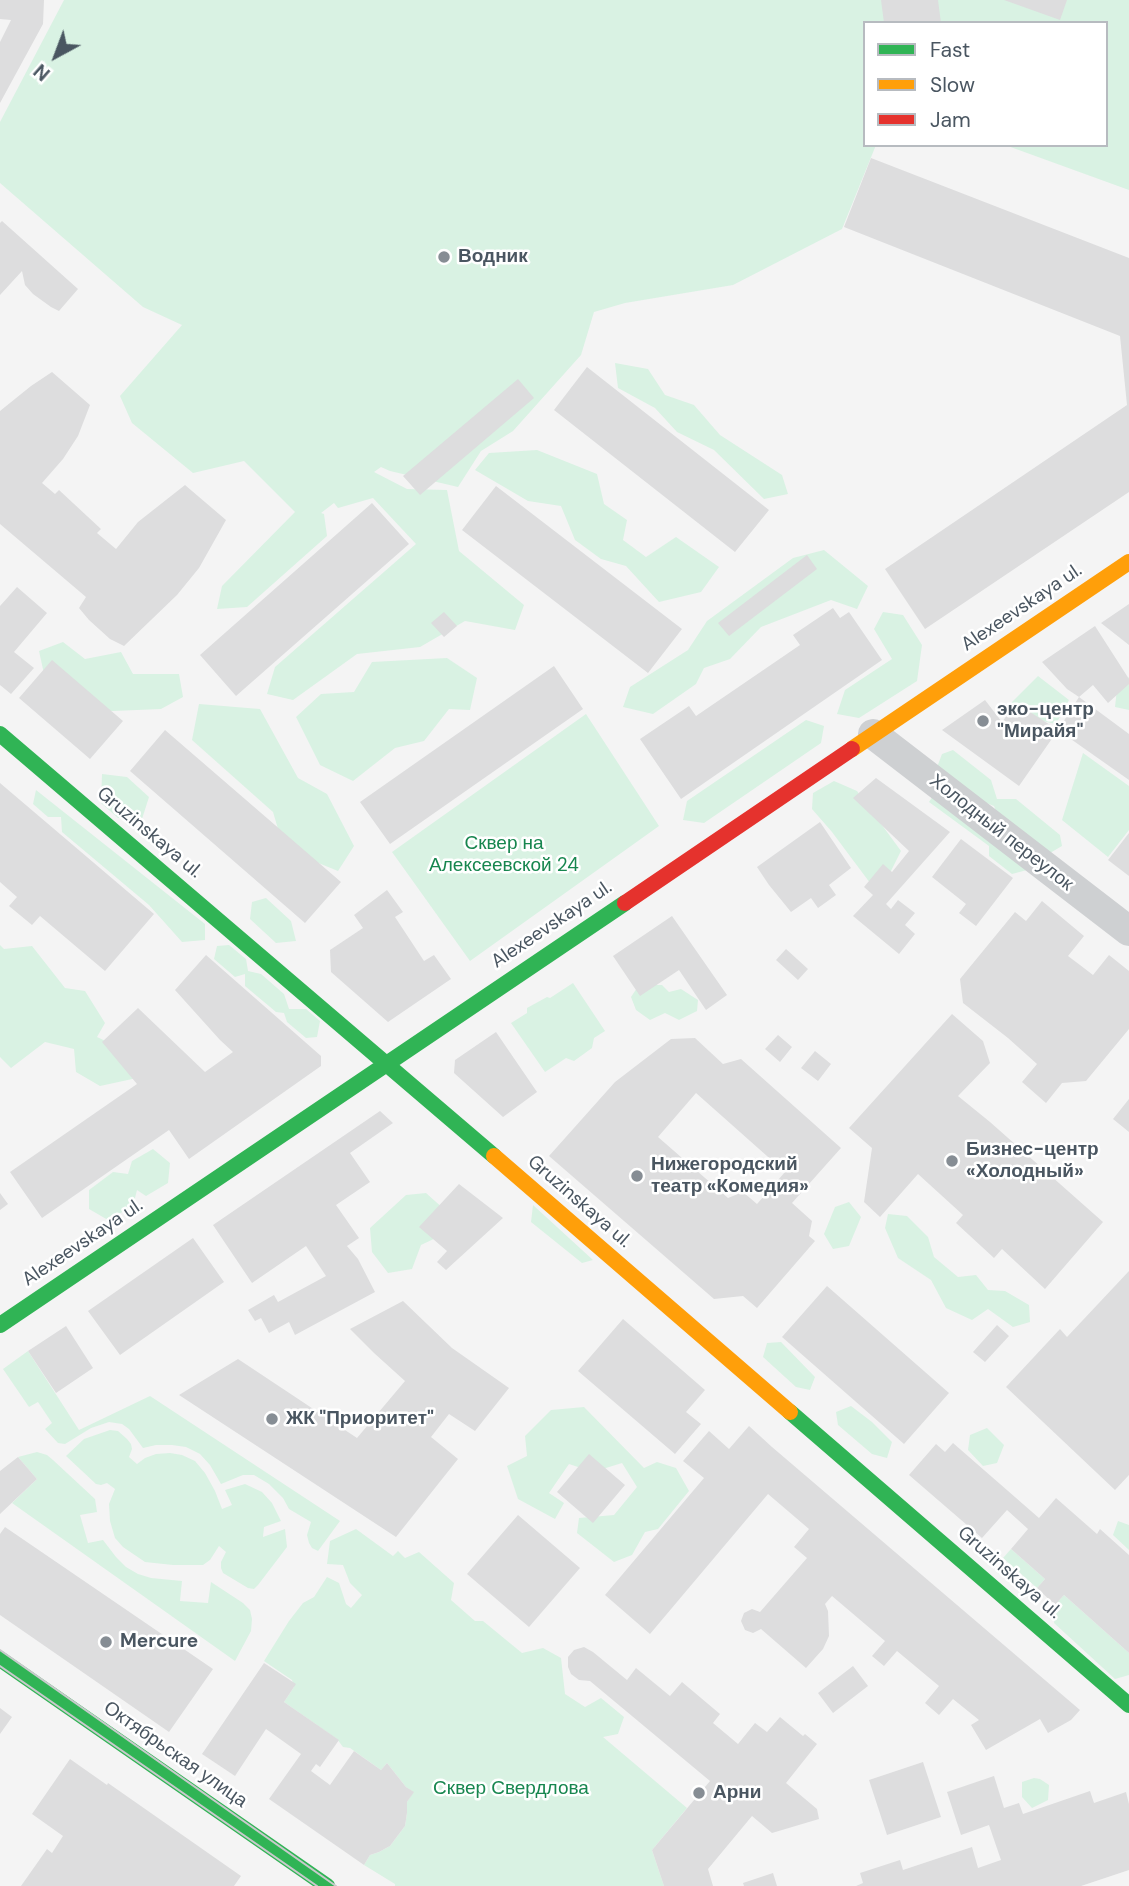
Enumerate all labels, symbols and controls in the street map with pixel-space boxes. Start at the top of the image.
north arrow [21,21,91,91]
legend [863,21,1108,147]
text: Fast [930,36,970,64]
text: N [28,58,55,86]
text: Slow [930,71,975,99]
text: Jam [930,106,971,134]
place label: Водник [458,246,528,268]
marker: Водник [436,249,452,265]
street label: Alexeevskaya ul. [957,559,1087,657]
place label: эко-центр "Мирайя" [997,699,1094,743]
marker: эко-центр "Мирайя" [975,713,991,729]
street label: Холодный переулок [925,770,1077,896]
street label: Gruzinskaya ul. [92,783,206,883]
park label: Сквер на Алексеевской 24 [429,833,579,877]
street label: Alexeevskaya ul. [487,876,617,974]
place label: Бизнес-центр «Холодный» [966,1139,1099,1183]
street label: Gruzinskaya ul. [523,1151,635,1253]
marker: Бизнес-центр «Холодный» [944,1153,960,1169]
place label: Нижегородский театр «Комедия» [651,1154,809,1198]
marker: Нижегородский театр «Комедия» [629,1168,645,1184]
street label: Alexeevskaya ul. [18,1194,148,1292]
place label: ЖК "Приоритет" [286,1408,434,1430]
marker: ЖК "Приоритет" [264,1411,280,1427]
street label: Gruzinskaya ul. [953,1522,1065,1624]
place label: Mercure [120,1631,198,1653]
marker: Mercure [98,1634,114,1650]
street label: Октябрьская улица [99,1697,251,1813]
park label: Сквер Свердлова [433,1778,589,1800]
place label: Арни [713,1782,761,1804]
marker: Арни [691,1785,707,1801]

